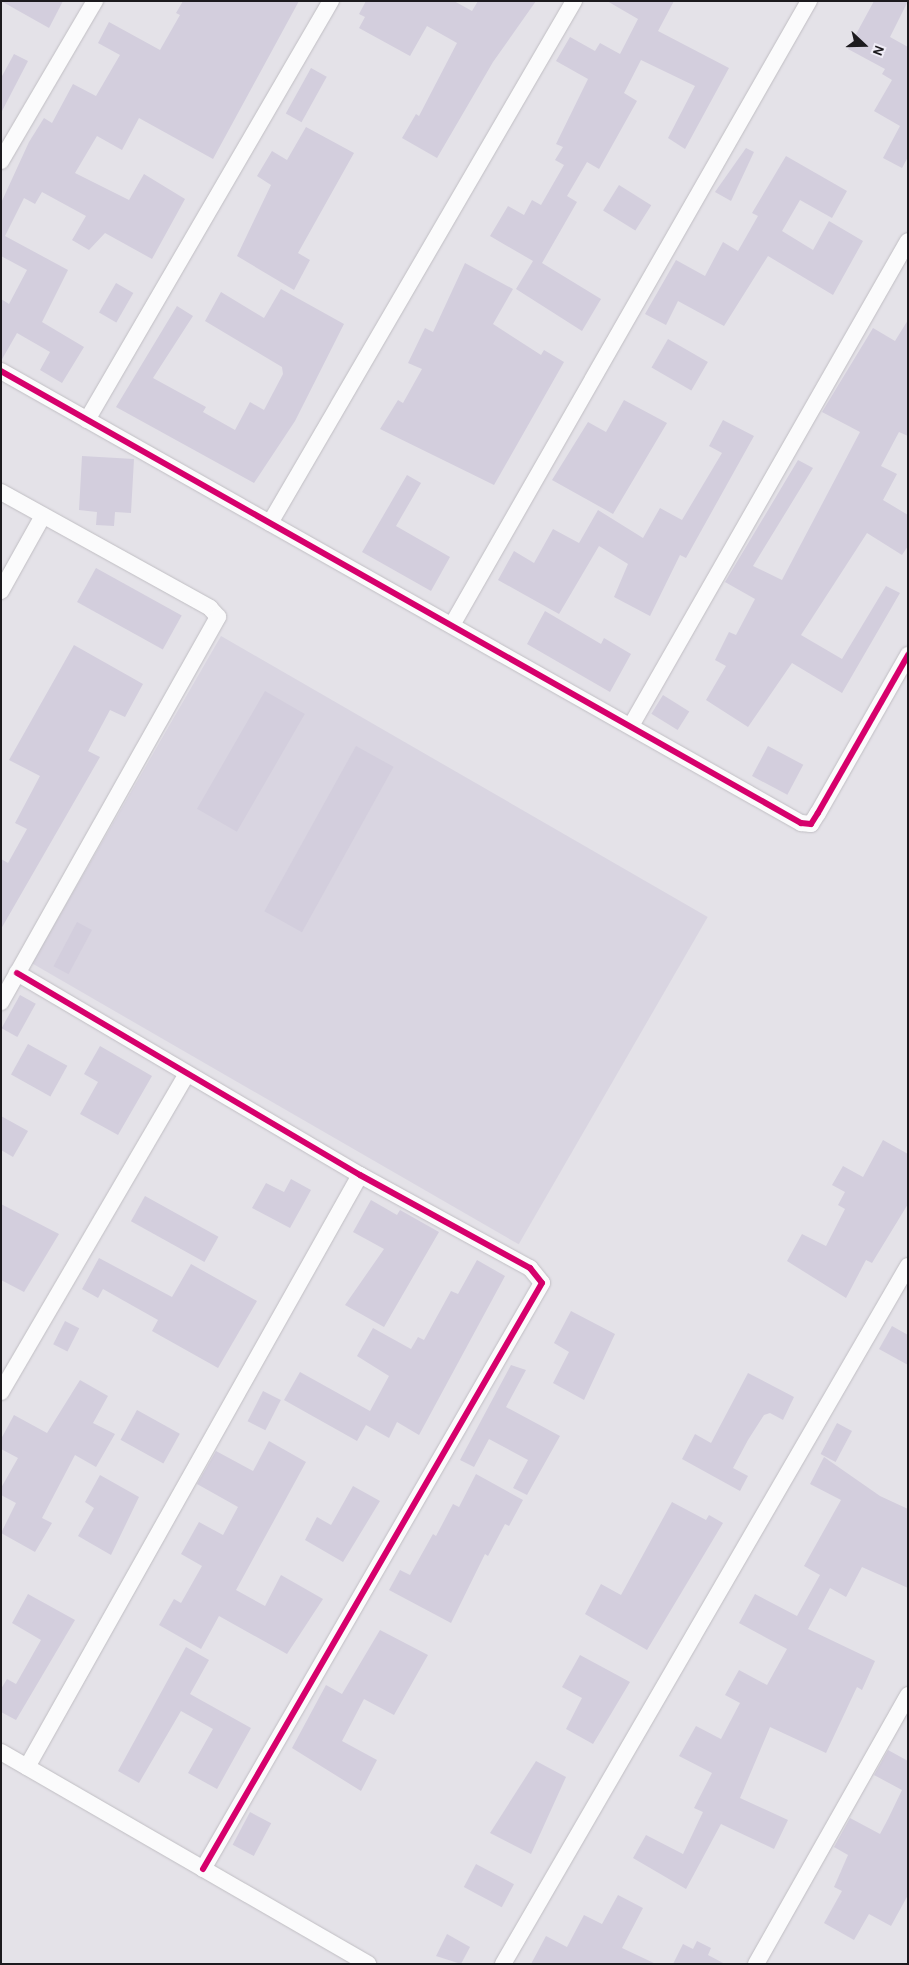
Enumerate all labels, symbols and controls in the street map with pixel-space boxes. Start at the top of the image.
north arrow [839,20,889,70]
text: N [869,43,888,58]

